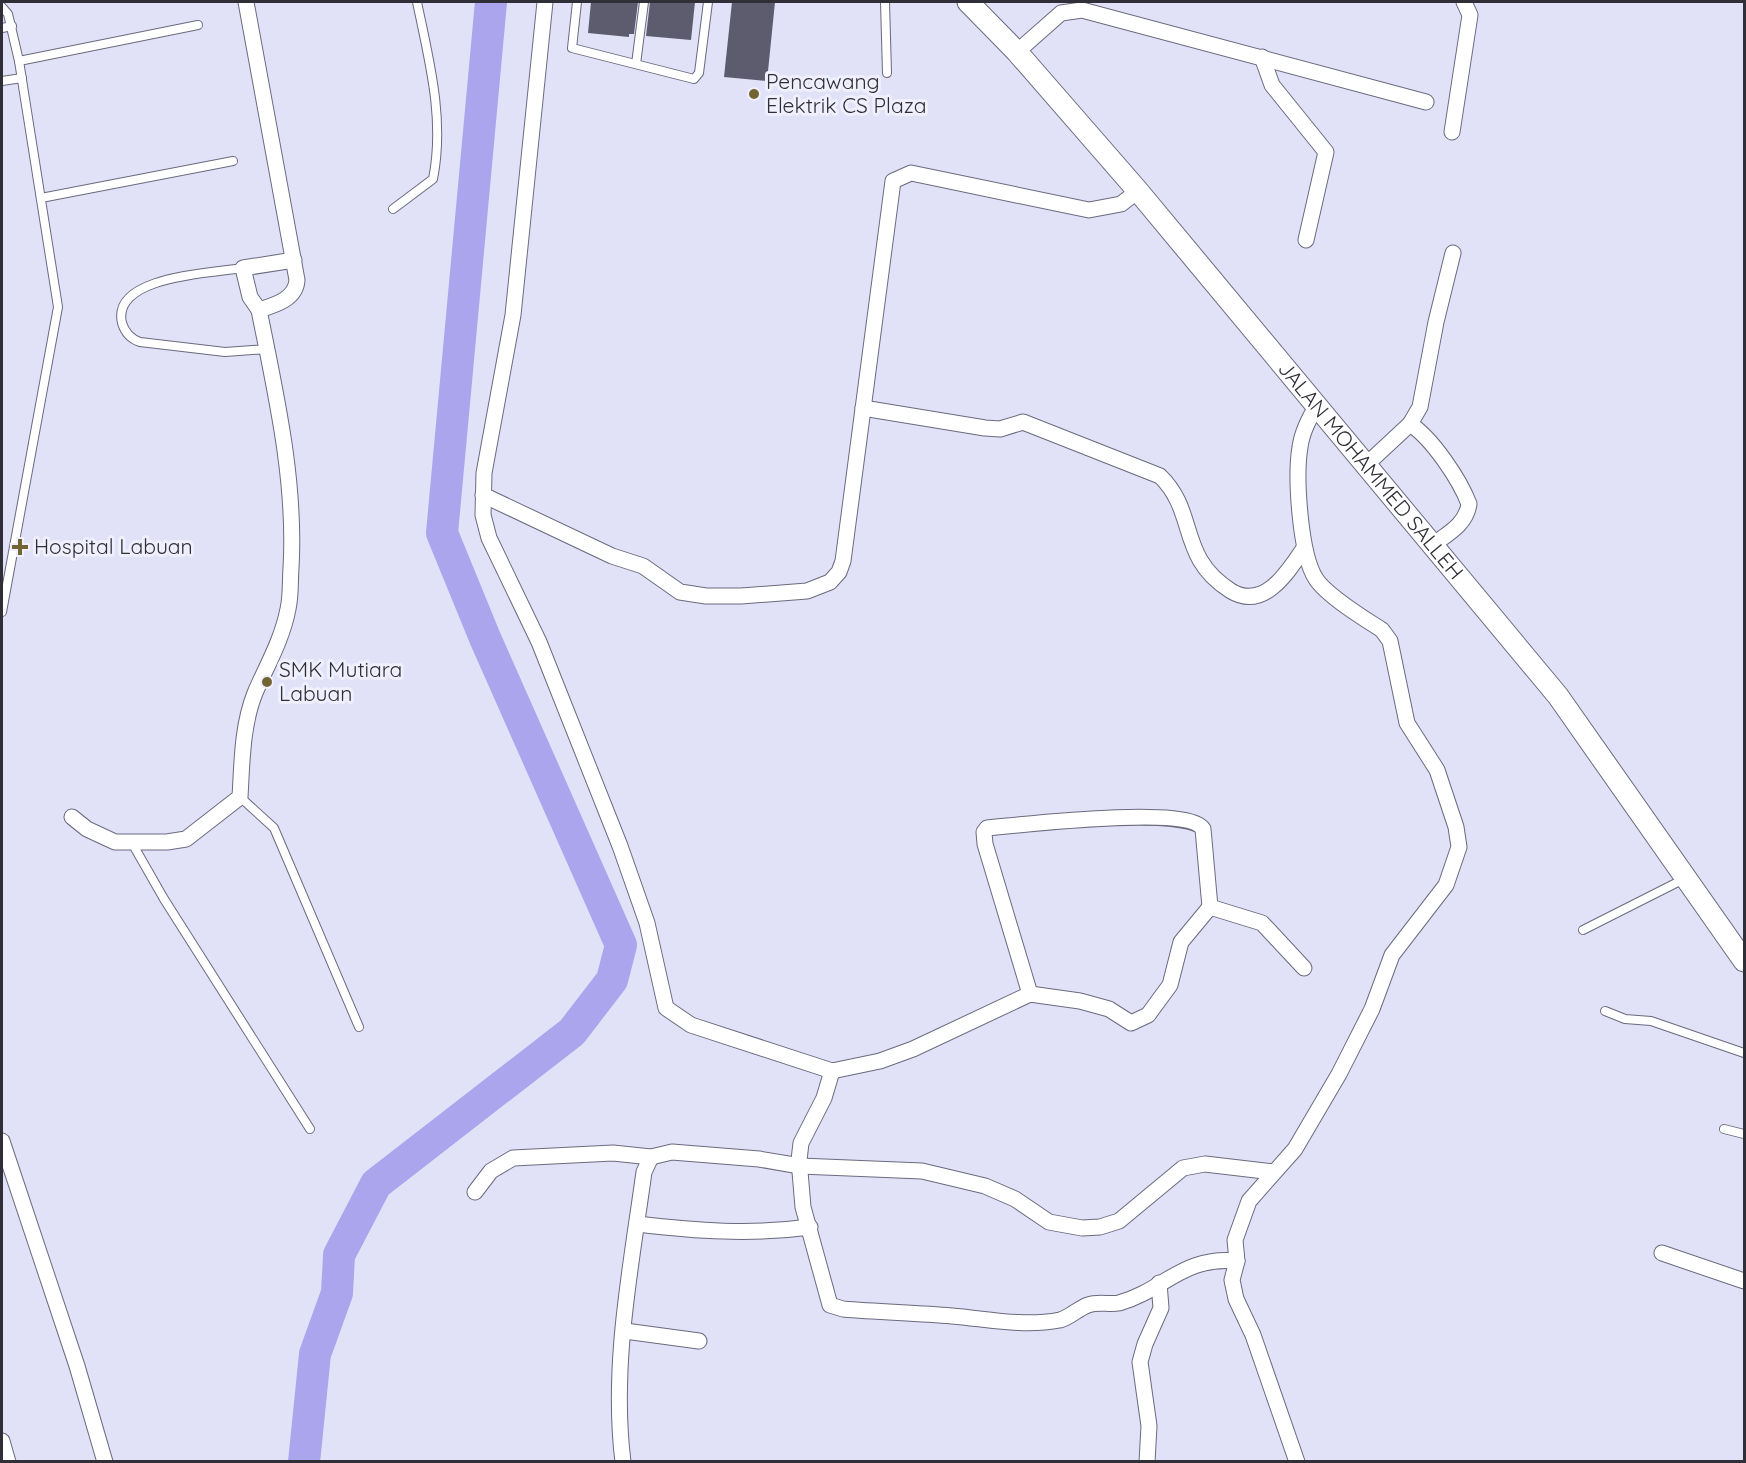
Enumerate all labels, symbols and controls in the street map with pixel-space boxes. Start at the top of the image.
place label: Pencawang Elektrik CS Plaza [766,68,926,118]
marker: Pencawang Elektrik CS Plaza [747,87,761,101]
street label: JALAN MOHAMMED SALLEH [1273,356,1469,584]
place label: Hospital Labuan [34,533,193,559]
marker: Hospital Labuan [11,538,29,556]
place label: SMK Mutiara Labuan [279,656,402,706]
marker: SMK Mutiara Labuan [260,675,274,689]

